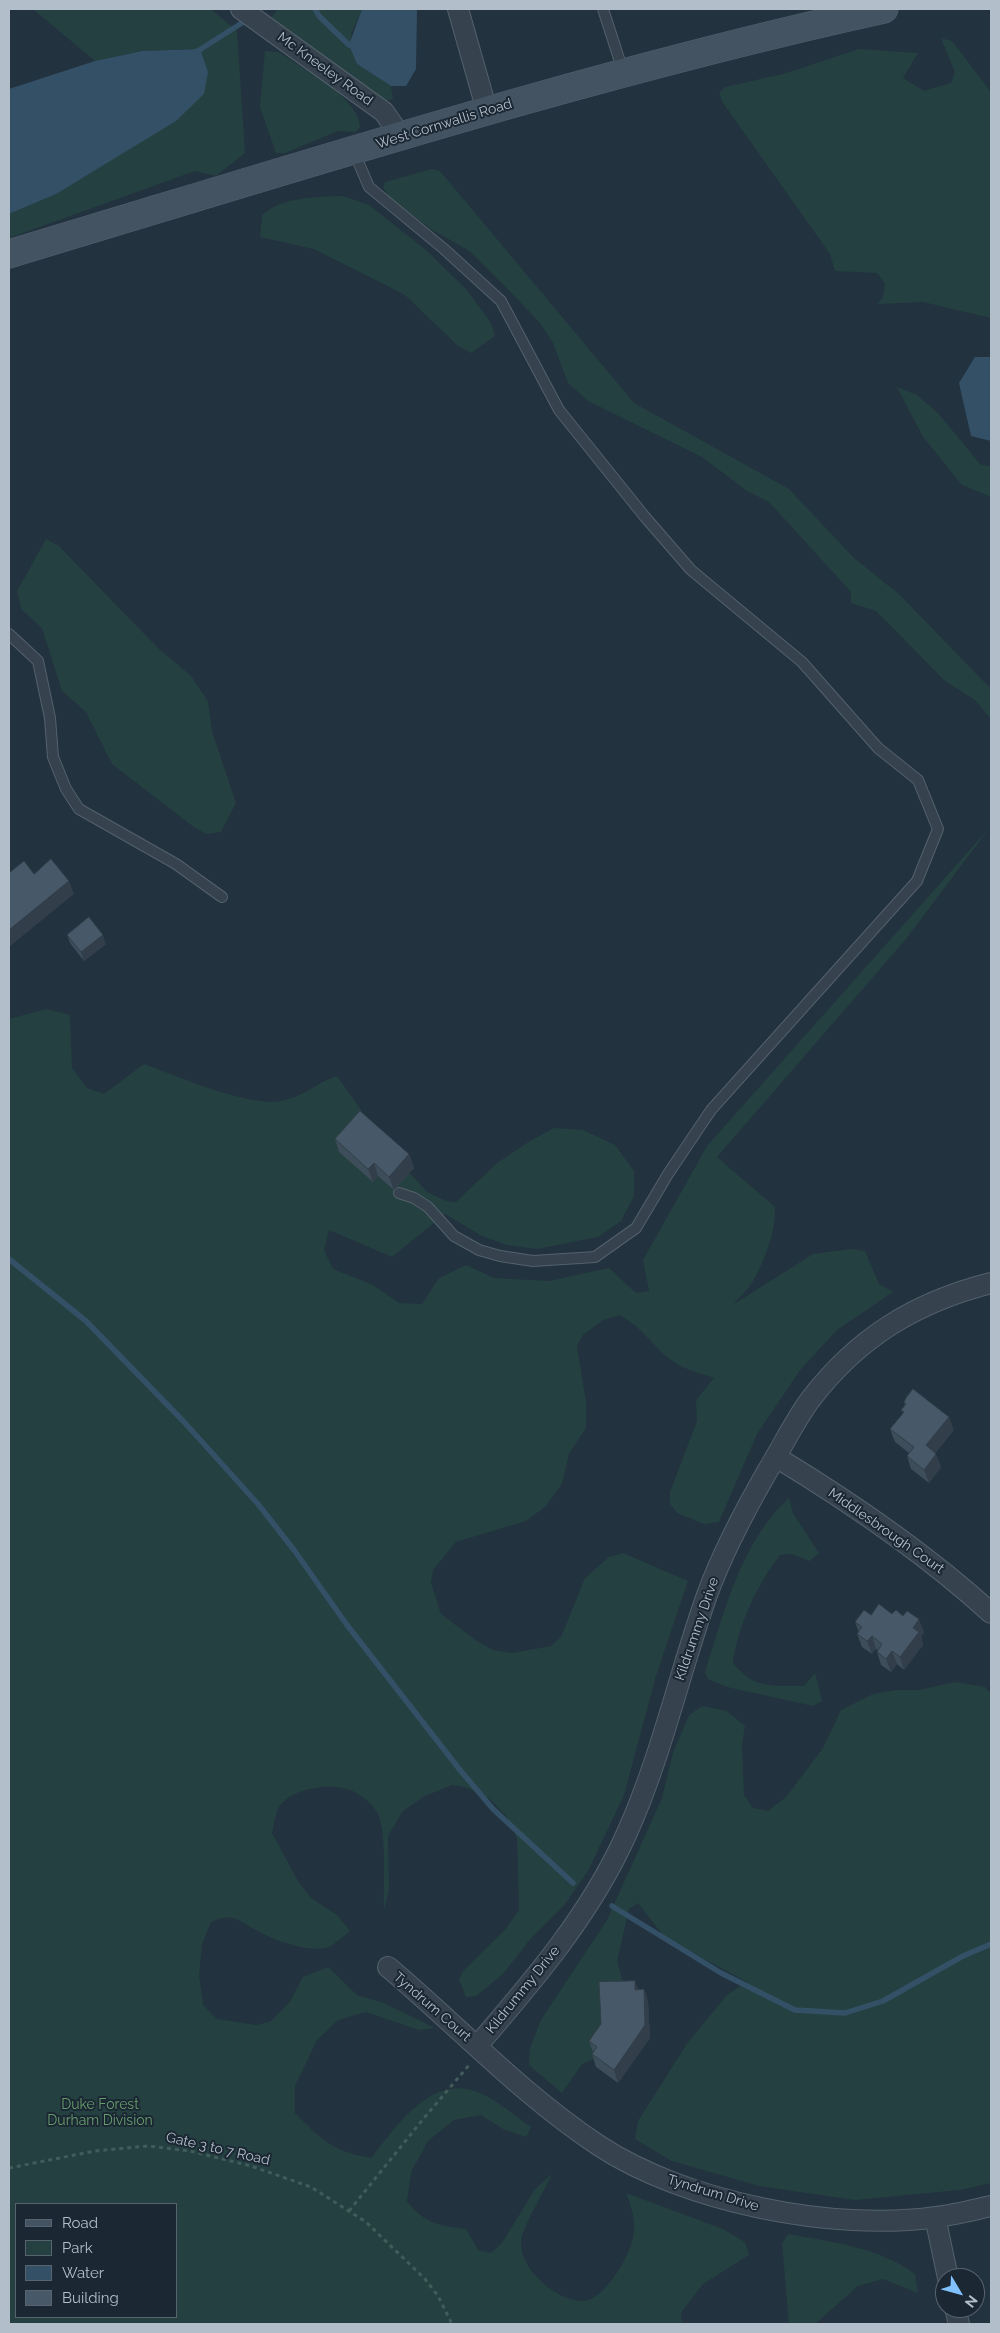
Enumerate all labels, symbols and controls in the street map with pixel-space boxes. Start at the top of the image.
street label: Mc Kneeley Road [274,29,376,109]
street label: West Cornwallis Road [374,95,514,153]
street label: Middlesbrough Court [825,1485,947,1577]
street label: Kildrummy Drive [671,1575,723,1683]
street label: Kildrummy Drive [483,1943,563,2037]
street label: Tyndrum Court [390,1969,474,2045]
park label: Duke Forest Durham Division [47,2097,153,2130]
street label: Gate 3 to 7 Road [164,2129,272,2169]
street label: Tyndrum Drive [665,2171,761,2215]
legend [15,2203,178,2318]
text: Road [62,2214,98,2232]
text: Park [62,2239,93,2257]
text: Water [62,2264,104,2282]
north arrow [935,2268,985,2318]
text: Building [62,2289,119,2307]
text: N [962,2292,981,2311]

